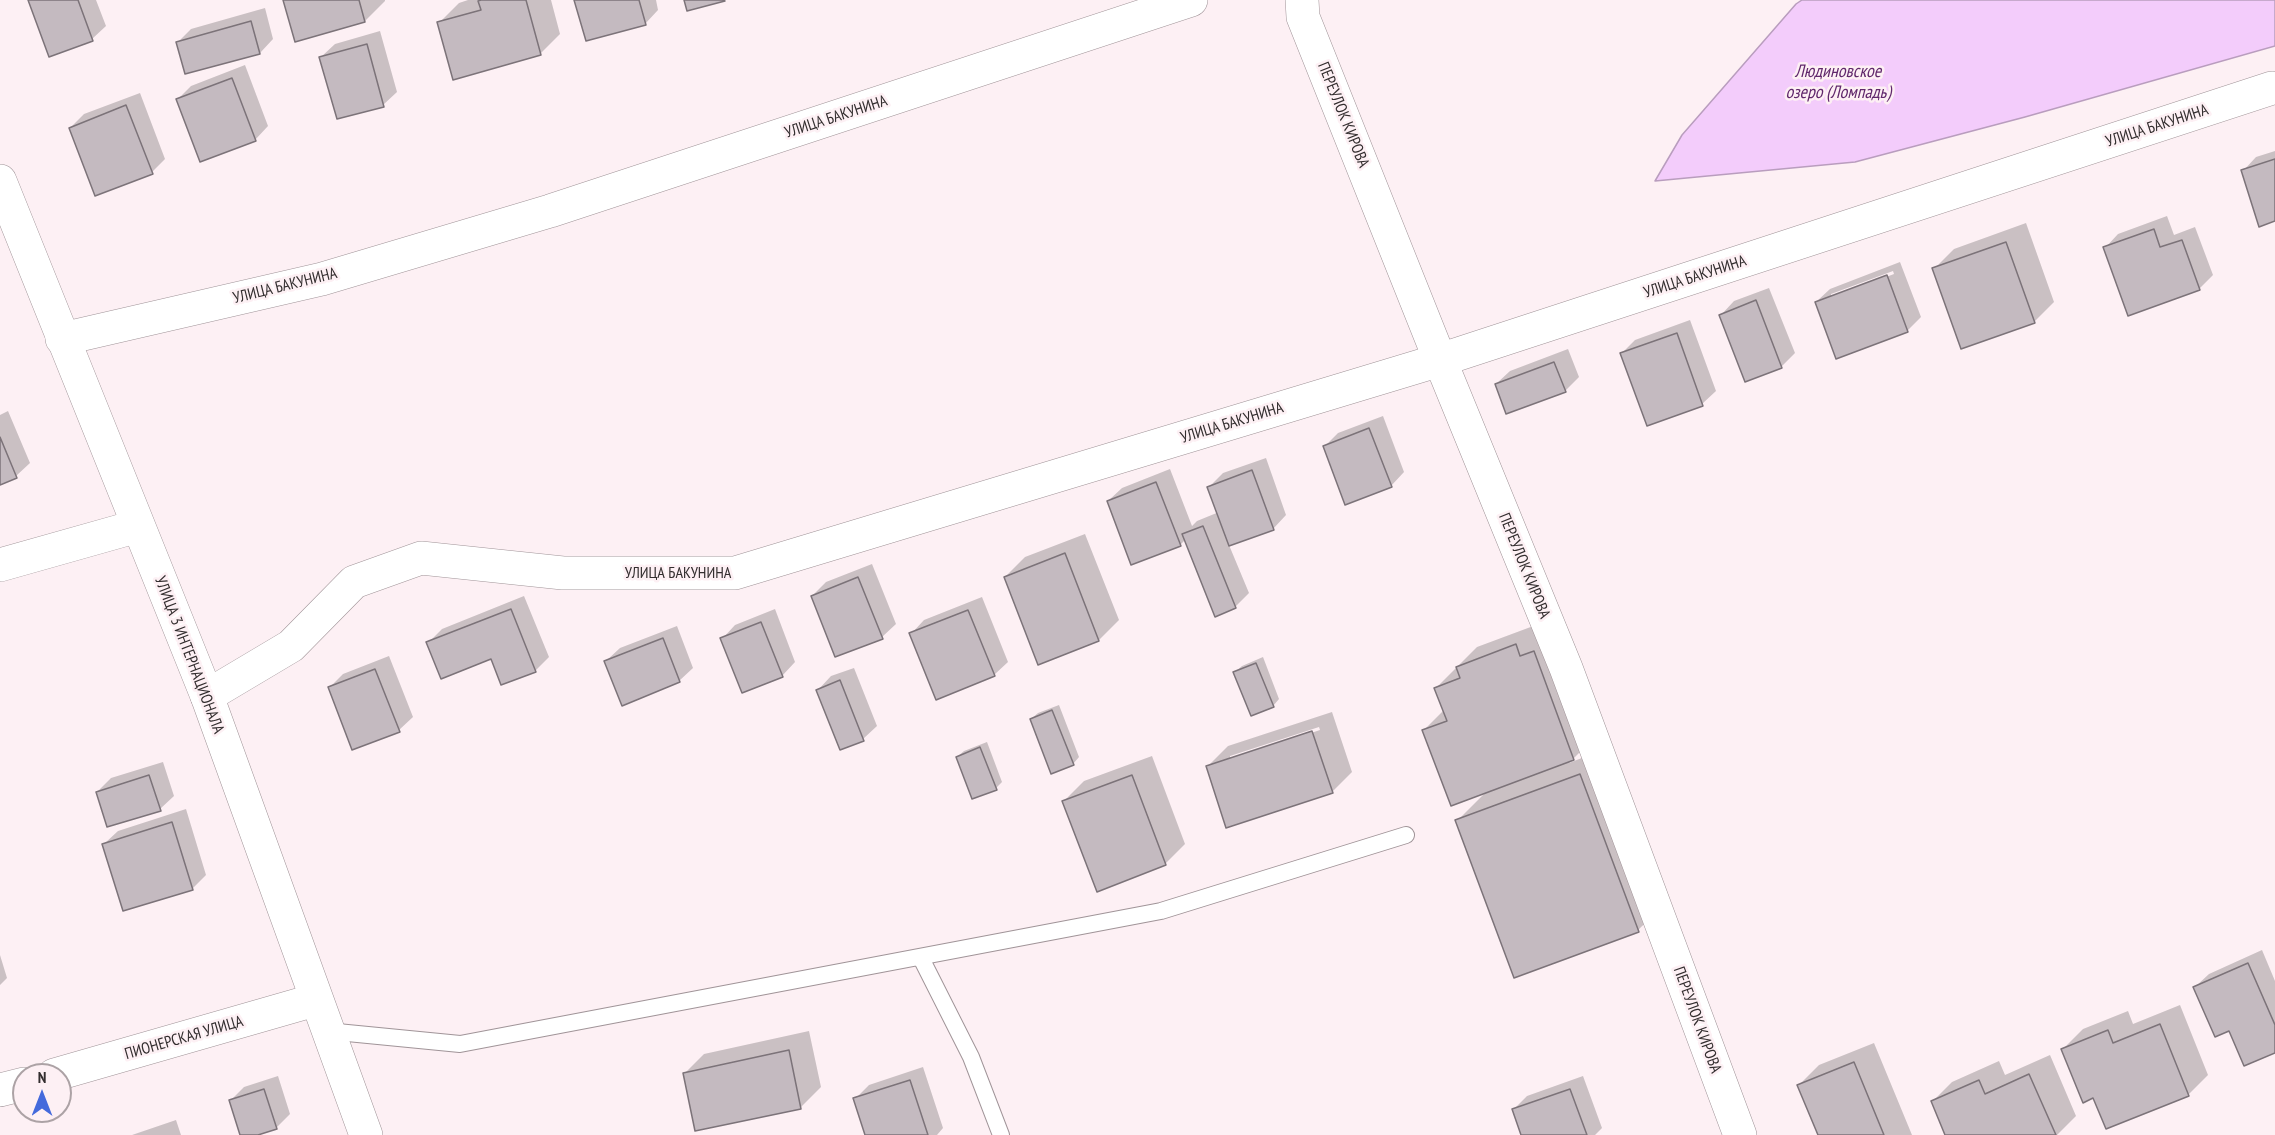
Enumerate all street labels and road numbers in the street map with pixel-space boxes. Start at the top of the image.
street label: ПЕРЕУЛОК КИРОВА [1313,59,1373,171]
street label: УЛИЦА БАКУНИНА [782,91,890,143]
street label: УЛИЦА БАКУНИНА [2103,100,2211,152]
street label: УЛИЦА БАКУНИНА [1641,251,1749,303]
street label: УЛИЦА БАКУНИНА [231,264,339,308]
street label: УЛИЦА БАКУНИНА [1178,398,1286,448]
street label: ПЕРЕУЛОК КИРОВА [1494,510,1554,622]
street label: УЛИЦА БАКУНИНА [625,563,731,583]
street label: УЛИЦА 3 ИНТЕРНАЦИОНАЛА [150,574,228,736]
street label: ПЕРЕУЛОК КИРОВА [1669,964,1725,1076]
street label: ПИОНЕРСКАЯ УЛИЦА [123,1012,245,1064]

